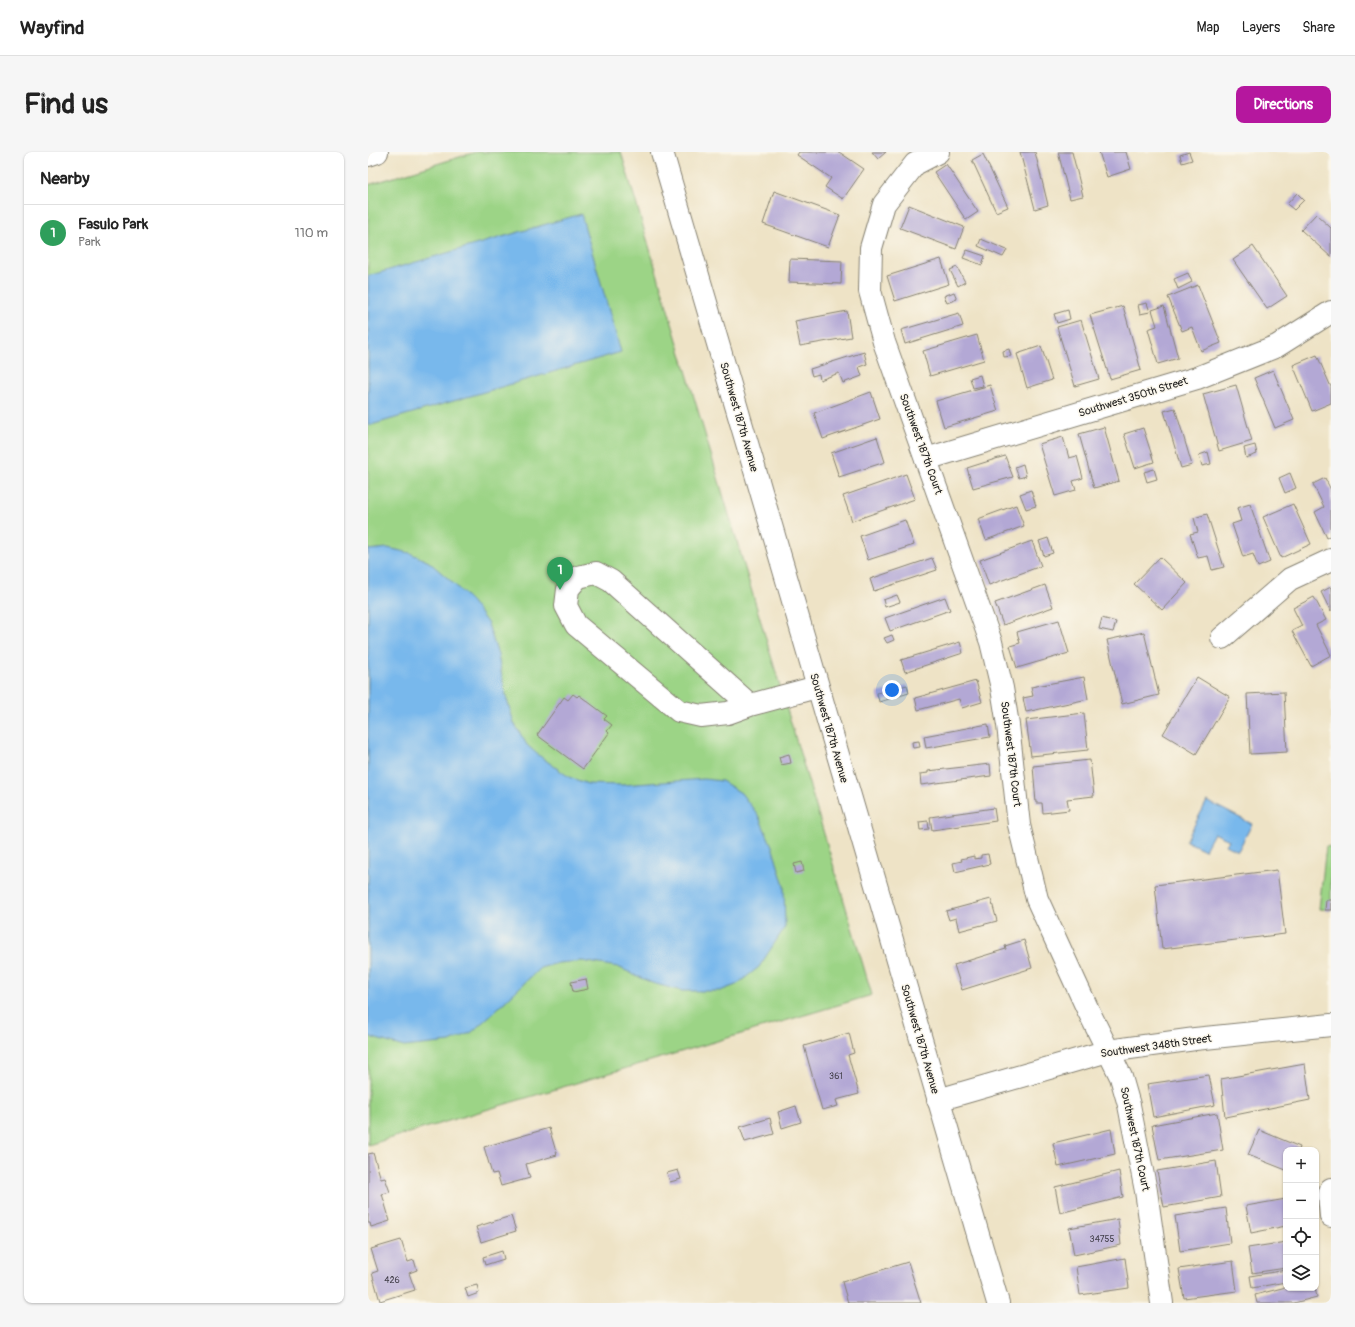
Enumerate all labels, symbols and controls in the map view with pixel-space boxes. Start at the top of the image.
text: Wayfind [20,16,84,40]
text: Map [1197,19,1220,36]
text: Layers [1242,19,1280,36]
text: Share [1302,19,1335,36]
button: Directions [1236,86,1331,123]
text: Find us [24,87,108,122]
text: Nearby [40,168,89,189]
text: Fasulo Park [78,215,148,234]
text: 1 [50,225,56,241]
text: 110 m [295,225,328,241]
text: Park [78,234,101,250]
street label: Southwest 187th Avenue [717,361,761,474]
street label: Southwest 350th Street [1077,374,1190,420]
street label: Southwest 187th Court [897,392,945,497]
pin: 1 [547,557,573,590]
street label: Southwest 187th Avenue [807,672,851,785]
your location [882,680,902,700]
street label: Southwest 187th Court [998,700,1024,808]
street label: Southwest 187th Avenue [898,983,942,1096]
street label: Southwest 348th Street [1100,1032,1213,1060]
house number: 361 [829,1071,843,1082]
street label: Southwest 187th Court [1118,1086,1153,1193]
map controls [1283,1147,1319,1291]
button: + [1283,1147,1319,1183]
button: − [1283,1183,1319,1219]
button: locate [1283,1219,1319,1255]
house number: 34755 [1090,1234,1114,1245]
button: layers [1283,1255,1319,1291]
house number: 426 [384,1275,400,1286]

